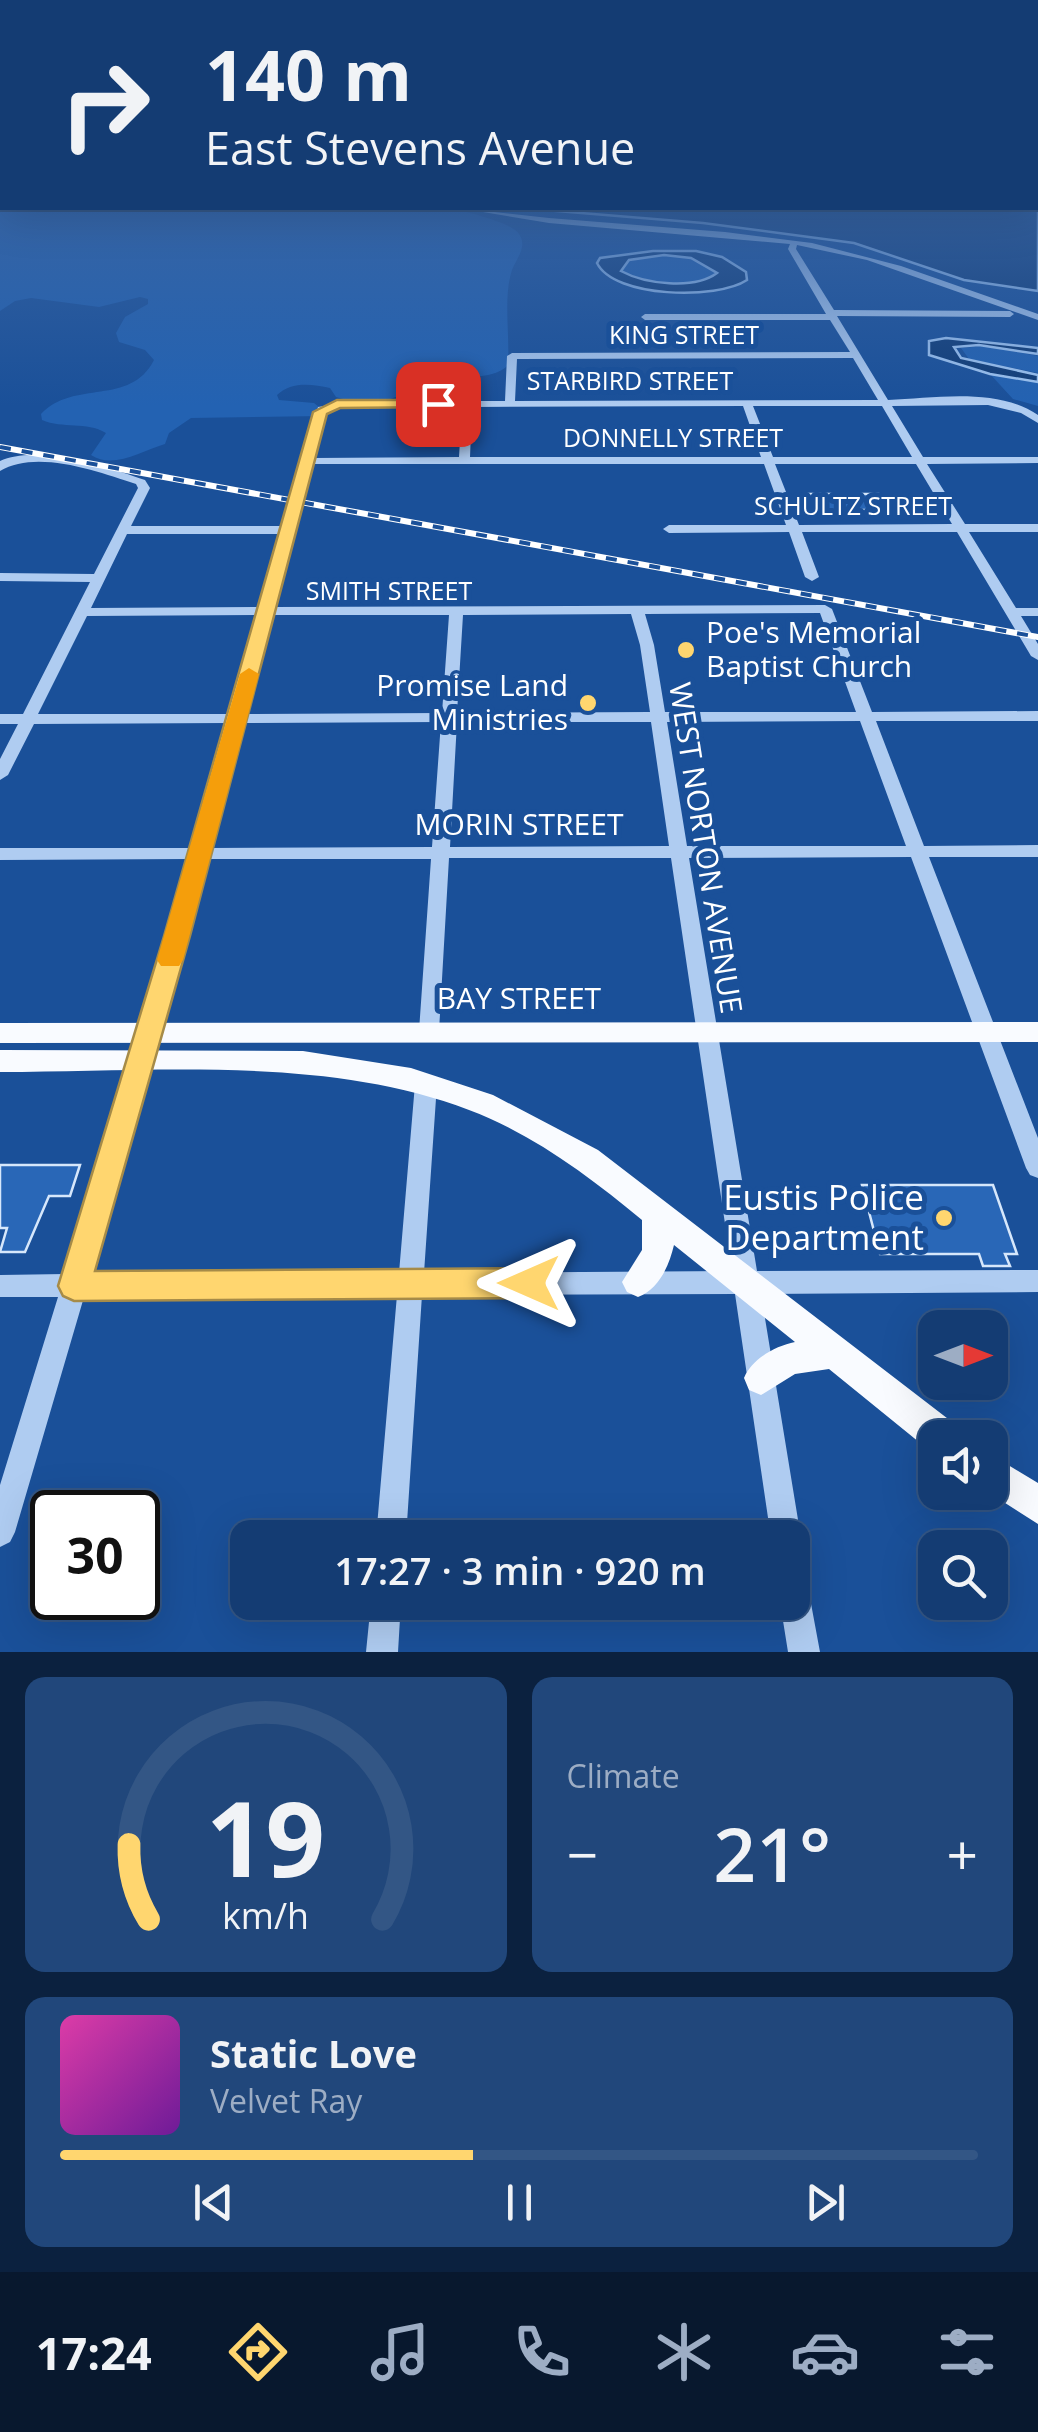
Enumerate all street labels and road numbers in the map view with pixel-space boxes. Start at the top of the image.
street label: KING STREET [609,317,759,351]
street label: STARBIRD STREET [527,363,733,397]
street label: DONNELLY STREET [563,420,783,454]
street label: SCHULTZ STREET [754,488,952,522]
street label: SMITH STREET [306,573,472,607]
street label: WEST NORTON AVENUE [660,679,753,1016]
street label: MORIN STREET [415,803,624,844]
street label: BAY STREET [437,977,602,1018]

